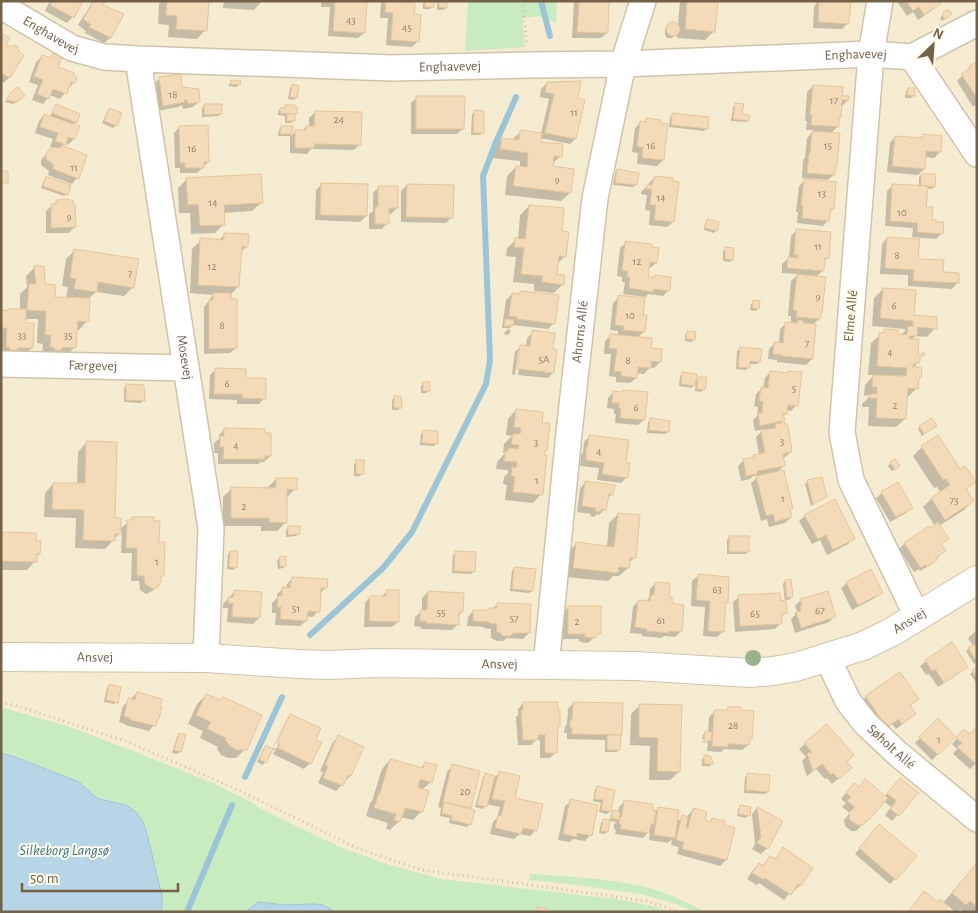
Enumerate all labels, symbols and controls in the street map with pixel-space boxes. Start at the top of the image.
street label: Enghavevej [21,14,80,57]
house number: 43 [346,15,356,26]
north arrow [908,20,958,70]
house number: 45 [402,22,412,33]
text: N [931,26,945,43]
street label: Enghavevej [824,47,887,63]
street label: Enghavevej [419,59,481,74]
house number: 18 [169,89,178,100]
house number: 17 [830,95,839,106]
house number: 11 [570,107,578,118]
house number: 24 [334,114,344,125]
house number: 16 [647,140,655,151]
house number: 15 [824,140,833,151]
house number: 16 [188,143,196,154]
house number: 11 [70,162,78,173]
house number: 9 [554,174,560,185]
house number: 13 [818,188,827,199]
house number: 14 [656,192,666,203]
house number: 14 [208,197,218,208]
house number: 10 [897,207,907,218]
house number: 9 [66,211,72,222]
house number: 11 [814,241,822,252]
house number: 8 [894,250,900,261]
house number: 12 [633,256,641,267]
house number: 12 [208,261,216,272]
house number: 7 [128,268,133,279]
street label: Elme Allé [842,290,860,342]
house number: 9 [815,291,821,302]
street label: Ahorns Allé [570,300,591,364]
house number: 6 [891,300,897,311]
house number: 10 [625,310,635,321]
house number: 8 [219,320,225,331]
house number: 33 [17,330,27,341]
house number: 35 [63,330,73,341]
street label: Mosevej [174,334,195,381]
house number: 7 [805,338,810,349]
house number: 4 [887,347,893,358]
house number: 5A [539,354,550,365]
house number: 8 [625,355,631,366]
street label: Færgevej [68,358,118,374]
house number: 6 [224,378,230,389]
house number: 5 [792,383,797,394]
house number: 2 [892,400,898,411]
house number: 6 [633,402,639,413]
house number: 3 [780,436,785,447]
house number: 3 [534,437,539,448]
house number: 4 [233,440,239,451]
house number: 4 [596,446,602,457]
house number: 1 [535,475,539,486]
house number: 1 [781,493,785,504]
house number: 73 [949,495,959,506]
house number: 2 [241,501,247,512]
house number: 1 [155,556,159,567]
house number: 63 [712,584,722,595]
house number: 51 [292,603,300,614]
house number: 67 [815,605,825,616]
street label: Ansvej [890,606,929,637]
house number: 55 [436,607,446,618]
house number: 65 [750,608,760,619]
house number: 57 [509,613,519,624]
house number: 61 [657,615,665,626]
house number: 2 [574,616,580,627]
street label: Ansvej [77,650,113,665]
street label: Ansvej [482,657,518,672]
house number: 28 [728,720,738,731]
street label: Søholt Allé [864,722,918,772]
house number: 1 [937,734,941,745]
house number: 20 [460,786,471,797]
water label: Silkeborg Langsø [19,843,109,858]
scale bar [22,860,179,892]
text: 50 m [30,871,59,886]

